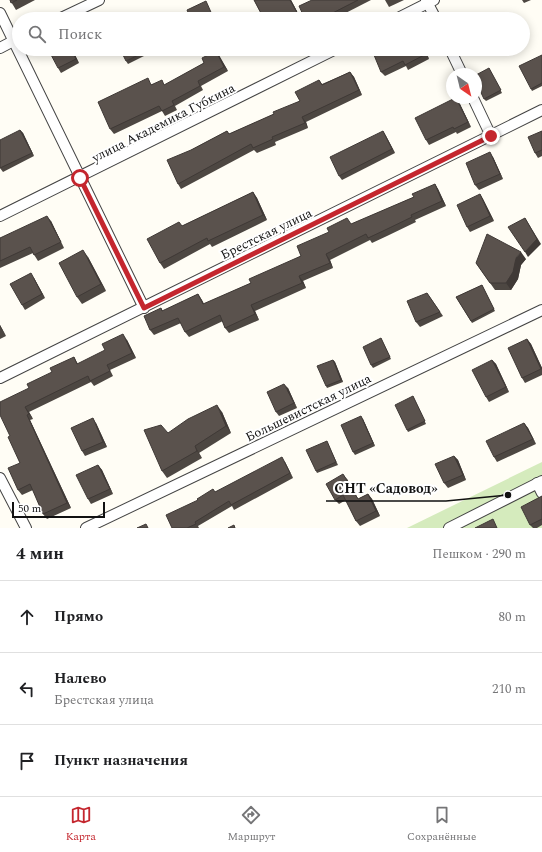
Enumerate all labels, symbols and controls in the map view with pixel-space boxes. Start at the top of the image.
search box [12,12,530,56]
icon: search [26,23,48,45]
text: Поиск [58,23,102,46]
north arrow [446,68,482,104]
street label: улица Академика Губкина [87,78,239,168]
route end [482,127,500,145]
route start [71,169,89,187]
street label: Брестская улица [217,203,316,265]
street label: Большевистская улица [242,368,375,447]
callout: СНТ «Садовод» [326,475,446,501]
text: СНТ «Садовод» [334,478,438,499]
scale bar [12,500,105,519]
text: 50 m [18,500,41,517]
text: 4 мин [16,541,64,567]
text: Пешком · 290 m [432,544,526,564]
text: Прямо [54,605,103,628]
icon: ahead [16,606,38,628]
text: 80 m [499,607,526,627]
text: Налево [54,667,107,690]
icon: left [16,678,38,700]
text: 210 m [492,679,526,699]
text: Брестская улица [54,690,154,710]
text: Пункт назначения [54,749,188,772]
icon: arrive [16,750,38,772]
tab: Карта [66,804,96,845]
tab: Маршрут [227,804,275,845]
tab: Сохранённые [407,804,476,845]

